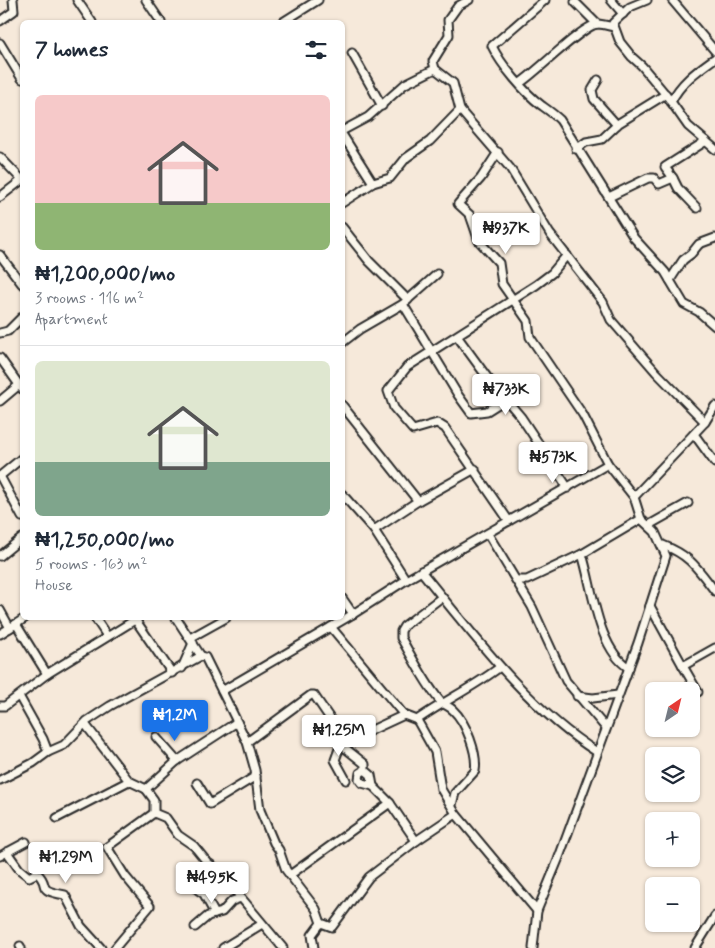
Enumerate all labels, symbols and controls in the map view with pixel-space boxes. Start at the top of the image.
text: 7 homes [35,36,108,64]
icon: filters [302,36,330,64]
icon: home [138,128,228,218]
pin: ₦937K [471,212,541,255]
text: ₦937K [483,218,529,239]
text: ₦1,200,000/mo [35,260,175,288]
text: 3 rooms · 116 m² [35,288,144,309]
text: Apartment [35,309,108,330]
pin: ₦733K [471,374,541,416]
text: ₦733K [483,379,529,400]
icon: home [138,393,228,483]
pin: ₦573K [518,442,588,484]
text: ₦573K [529,447,577,468]
text: ₦1,250,000/mo [35,526,174,554]
text: 5 rooms · 163 m² [35,554,147,575]
text: House [35,575,73,596]
north arrow [645,682,700,738]
map controls [645,682,700,932]
pin: ₦1.2M [140,700,210,742]
text: ₦1.2M [153,705,197,726]
pin: ₦1.25M [298,714,380,757]
text: ₦1.25M [313,720,365,741]
button: layers [645,747,700,802]
button: + [645,812,700,867]
pin: ₦1.29M [25,842,107,884]
text: ₦1.29M [39,847,93,868]
pin: ₦495K [177,862,247,904]
text: ₦495K [187,867,237,888]
button: − [645,877,700,932]

